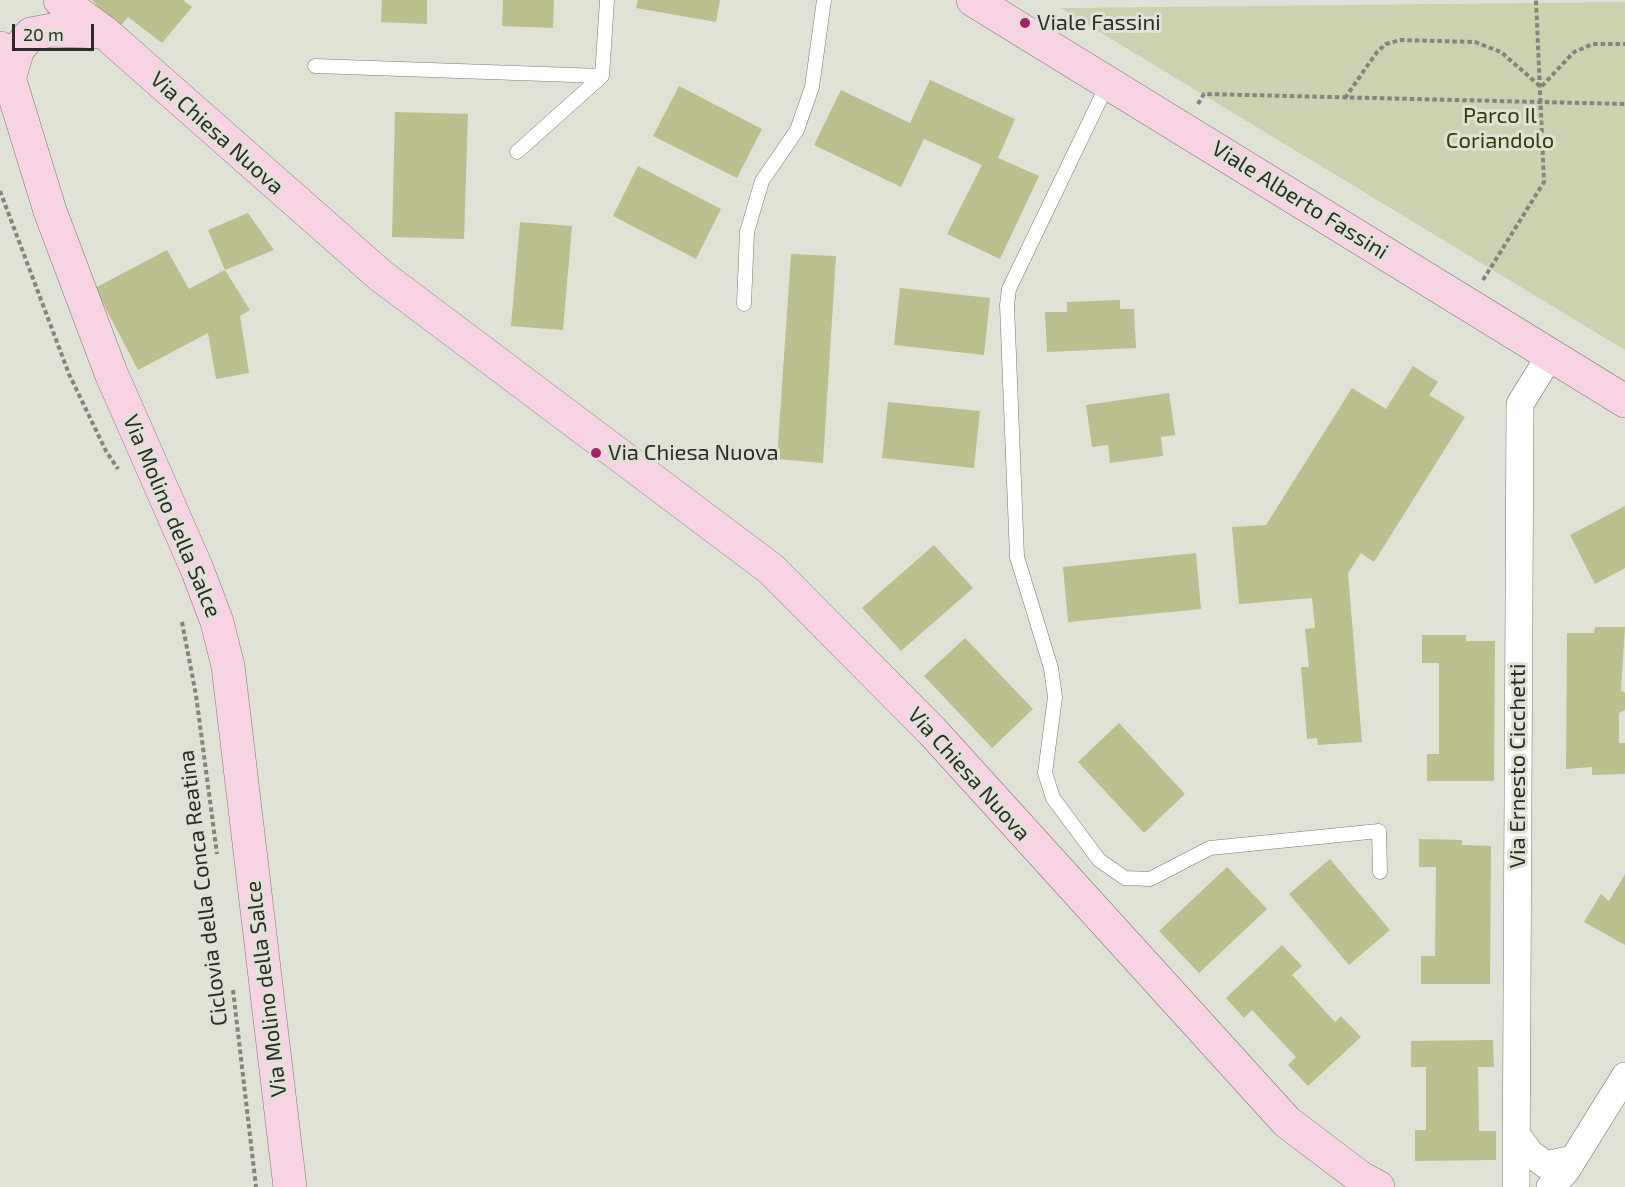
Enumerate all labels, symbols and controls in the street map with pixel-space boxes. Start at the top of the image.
place label: Viale Fassini [1037,10,1161,36]
scale bar [15,12,98,50]
marker: Viale Fassini [1018,16,1032,30]
text: 20 m [23,23,64,45]
street label: Via Chiesa Nuova [145,66,289,200]
park label: Parco Il Coriandolo [1446,103,1554,154]
street label: Viale Alberto Fassini [1207,135,1393,265]
street label: Via Molino della Salce [117,411,227,621]
place label: Via Chiesa Nuova [608,440,779,466]
marker: Via Chiesa Nuova [589,446,603,460]
street label: Via Ernesto Cicchetti [1505,664,1531,868]
street label: Via Chiesa Nuova [902,702,1036,846]
street label: Ciclovia della Conca Reatina [173,748,233,1028]
street label: Via Molino della Salce [240,879,292,1099]

